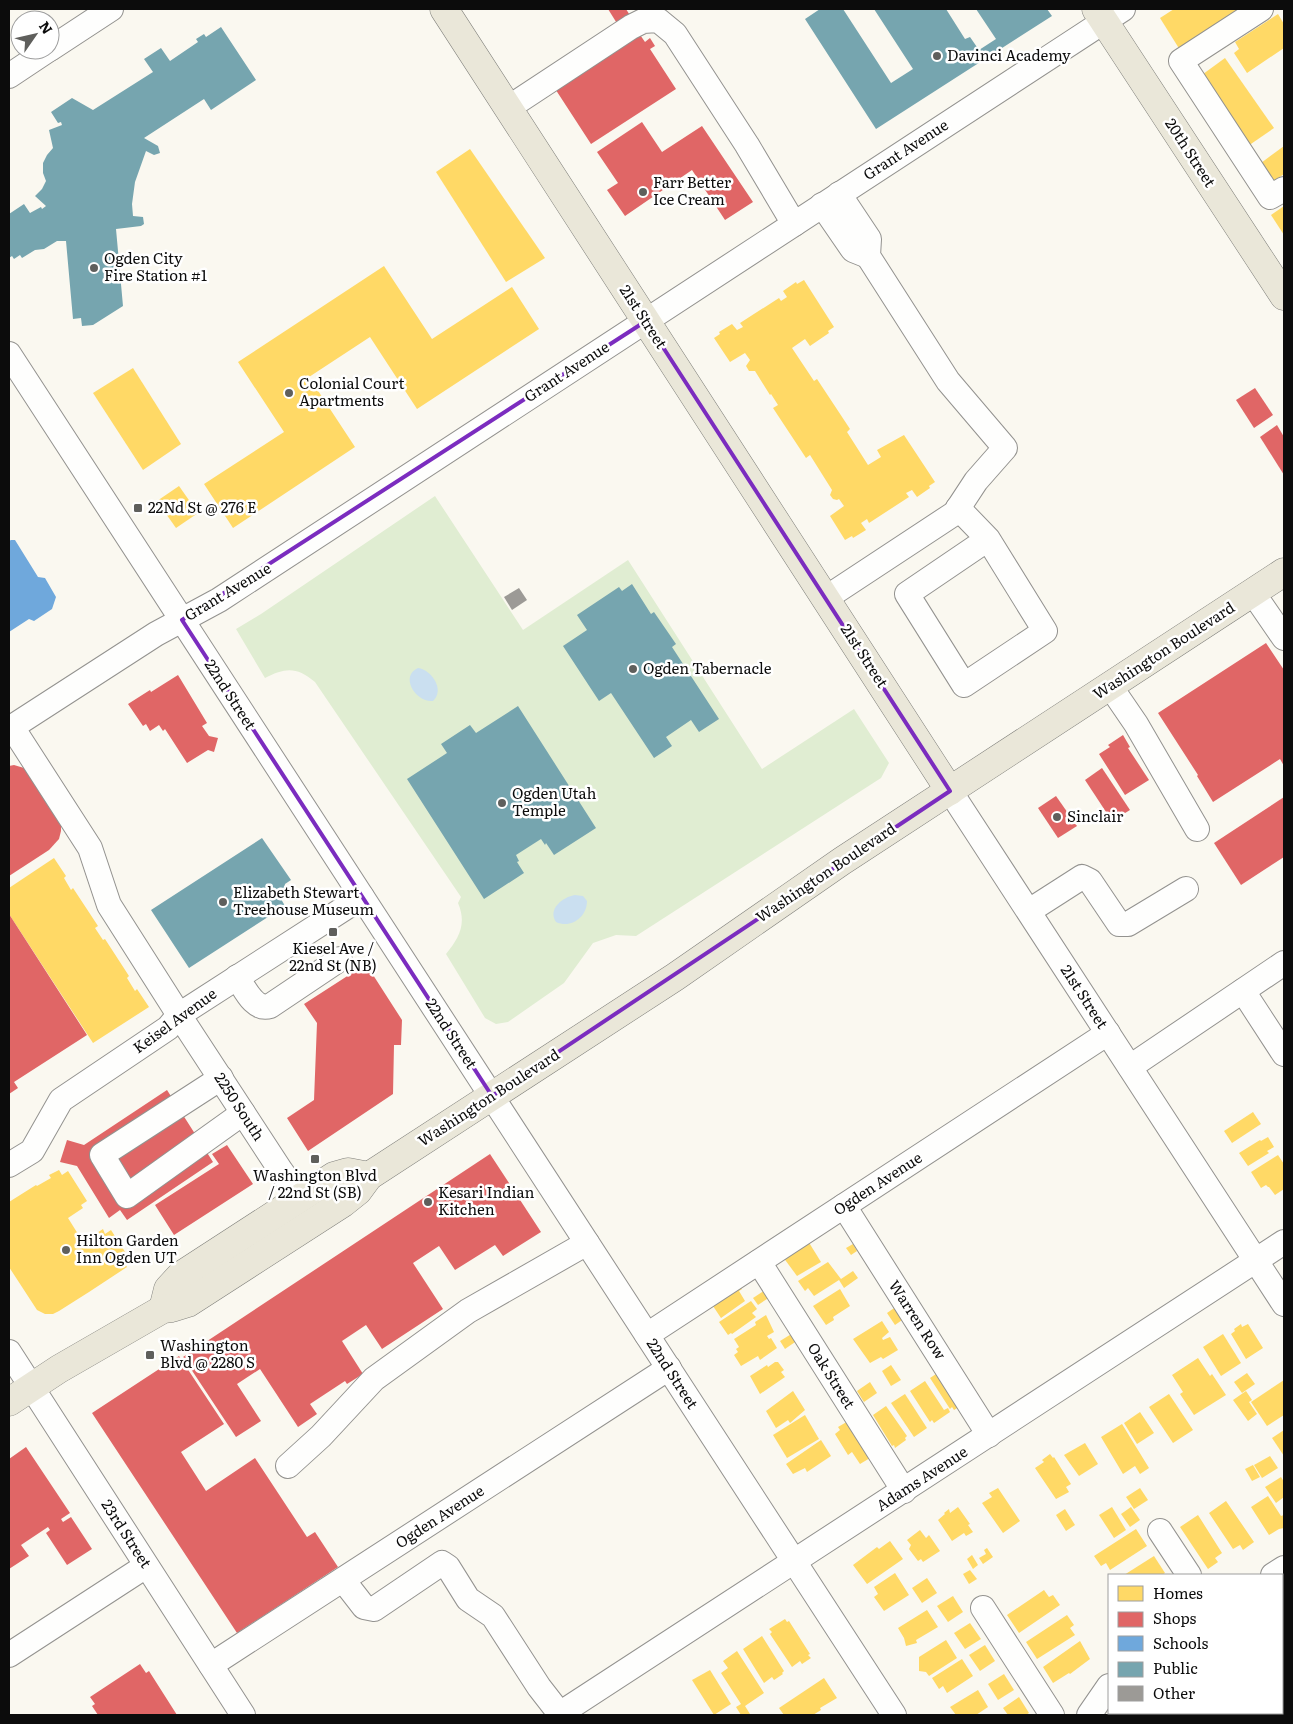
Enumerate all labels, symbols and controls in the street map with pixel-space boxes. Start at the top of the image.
north arrow [10,10,60,60]
text: N [35,17,58,38]
place label: Davinci Academy [947,43,1071,66]
marker: Davinci Academy [931,50,943,62]
street label: Grant Avenue [858,112,953,185]
street label: 20th Street [1160,113,1222,191]
place label: Farr Better Ice Cream [653,170,731,210]
marker: Farr Better Ice Cream [637,186,649,198]
place label: Ogden City Fire Station #1 [104,246,207,286]
marker: Ogden City Fire Station #1 [88,262,100,274]
street label: 21st Street [615,280,674,353]
street label: Grant Avenue [519,334,614,407]
place label: Colonial Court Apartments [299,371,404,411]
marker: Colonial Court Apartments [283,387,295,399]
place label: 22Nd St @ 276 E [148,495,256,518]
marker: 22Nd St @ 276 E [132,502,144,514]
street label: Grant Avenue [180,556,275,626]
street label: Washington Boulevard [1088,595,1239,704]
street label: 21st Street [836,619,895,692]
street label: 22nd Street [200,654,263,734]
place label: Ogden Tabernacle [643,656,772,679]
marker: Ogden Tabernacle [627,663,639,675]
place label: Ogden Utah Temple [512,781,597,821]
marker: Ogden Utah Temple [496,797,508,809]
place label: Sinclair [1067,804,1123,827]
marker: Sinclair [1051,811,1063,823]
street label: Washington Boulevard [750,816,900,927]
place label: Elizabeth Stewart Treehouse Museum [233,880,374,920]
marker: Elizabeth Stewart Treehouse Museum [217,896,229,908]
marker: Kiesel Ave / 22nd St (NB) [327,926,339,938]
place label: Kiesel Ave / 22nd St (NB) [289,936,377,976]
street label: 21st Street [1056,960,1115,1033]
street label: Keisel Avenue [127,981,221,1058]
street label: 22nd Street [421,993,484,1073]
street label: Washington Boulevard [413,1042,564,1151]
street label: 2250 South [210,1068,271,1145]
street label: Ogden Avenue [828,1145,926,1220]
marker: Washington Blvd / 22nd St (SB) [309,1153,321,1165]
place label: Washington Blvd / 22nd St (SB) [253,1163,377,1203]
place label: Kesari Indian Kitchen [438,1180,534,1220]
marker: Kesari Indian Kitchen [422,1196,434,1208]
place label: Hilton Garden Inn Ogden UT [76,1228,179,1268]
marker: Hilton Garden Inn Ogden UT [60,1244,72,1256]
street label: Warren Row [884,1275,953,1364]
place label: Washington Blvd @ 2280 S [160,1333,255,1373]
street label: 22nd Street [642,1333,705,1413]
street label: Oak Street [803,1338,862,1413]
marker: Washington Blvd @ 2280 S [144,1349,156,1361]
street label: Adams Avenue [871,1439,972,1516]
street label: Ogden Avenue [390,1478,488,1553]
street label: 23rd Street [96,1494,158,1572]
legend [1108,1574,1283,1714]
text: Homes [1153,1581,1203,1604]
text: Shops [1153,1606,1196,1629]
text: Schools [1153,1631,1209,1654]
text: Public [1153,1656,1198,1679]
text: Other [1153,1681,1195,1704]

